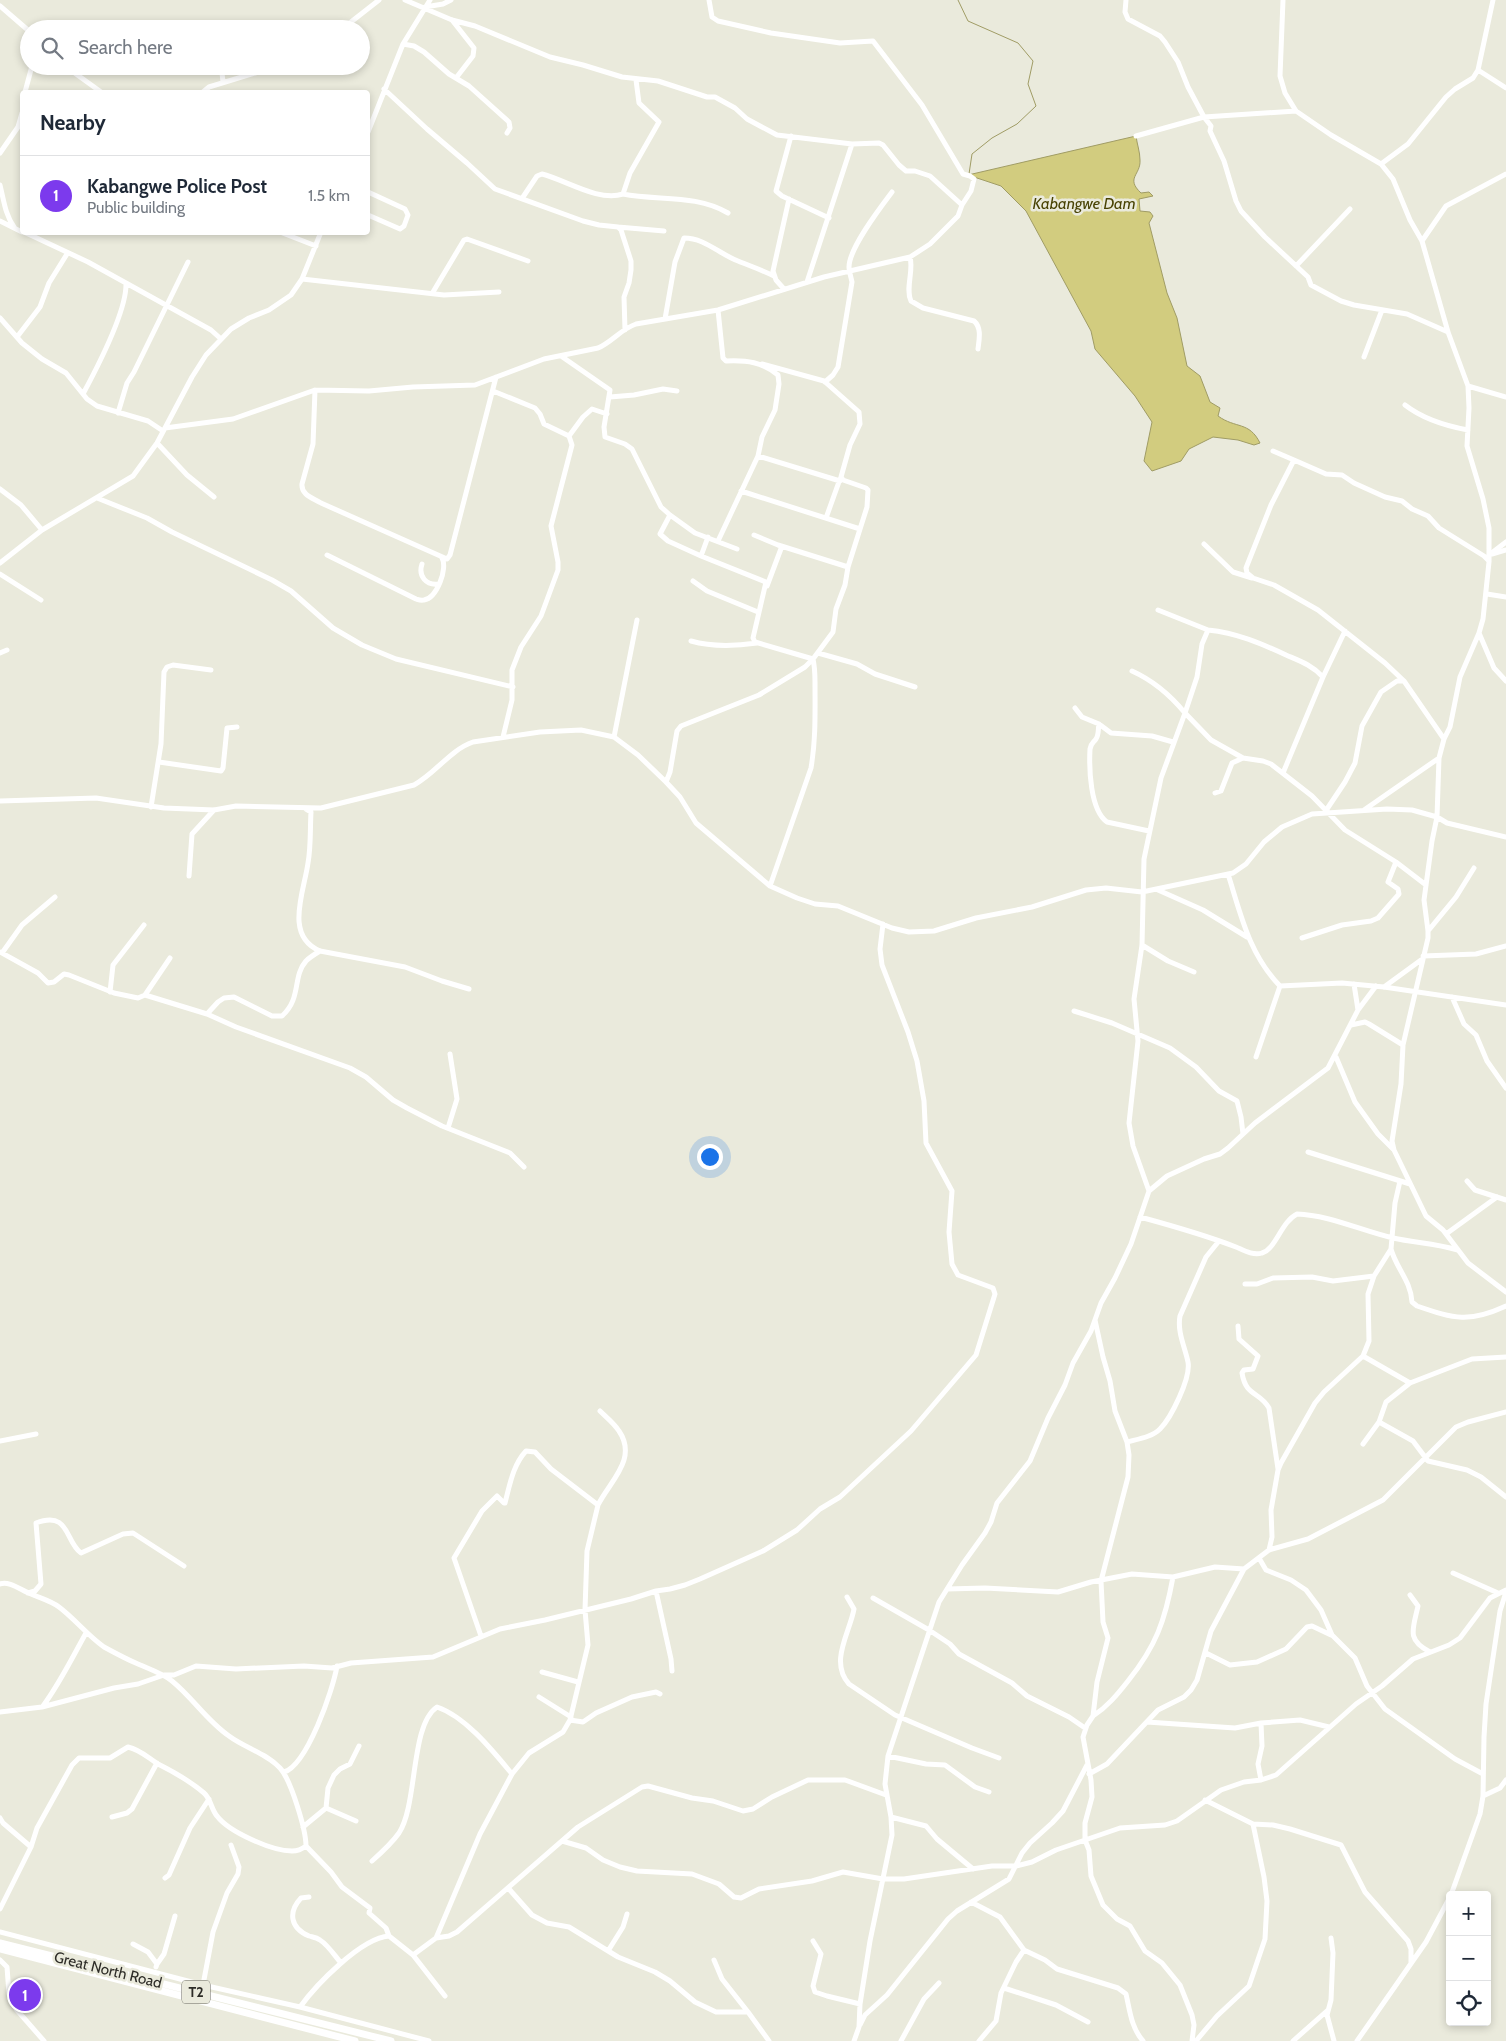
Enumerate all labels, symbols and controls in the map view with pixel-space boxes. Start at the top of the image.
search box [20,20,370,75]
icon: search [38,34,66,62]
text: Search here [78,36,172,59]
text: Nearby [40,110,106,135]
text: Kabangwe Police Post [87,175,267,198]
text: 1 [53,186,59,205]
text: 1.5 km [308,186,350,205]
water label: Kabangwe Dam [1032,194,1136,213]
text: Public building [87,198,185,217]
your location [697,1144,723,1170]
map controls [1446,1891,1491,2026]
button: + [1446,1891,1491,1936]
button: − [1446,1936,1491,1981]
street label: Great North Road [52,1948,164,1992]
pin: 1 [9,1976,41,2014]
road number: T2 [182,1980,210,2004]
button: locate [1446,1981,1491,2026]

